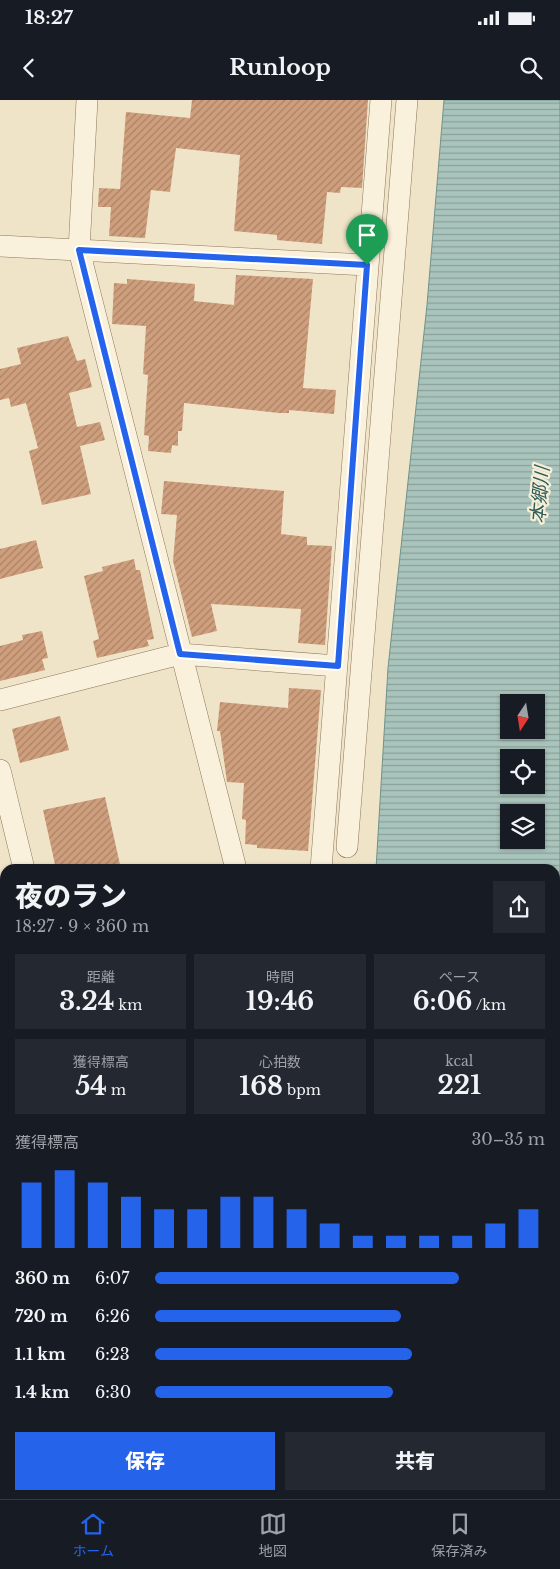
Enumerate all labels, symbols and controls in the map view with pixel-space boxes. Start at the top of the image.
text: 18:27 [25,6,73,29]
icon: back [15,54,43,82]
text: Runloop [229,54,331,81]
icon: search [517,54,545,82]
pin [346,214,388,265]
icon: arrive [353,221,381,249]
water label: 本郷川 [526,464,554,524]
north arrow [500,694,545,739]
map controls [500,694,545,849]
button: locate [500,749,545,794]
button: layers [500,804,545,849]
text: 夜のラン [15,879,127,914]
button: share [493,881,545,933]
text: 18:27 · 9 × 360 m [15,916,149,936]
text: 距離 [87,968,115,986]
text: 時間 [266,968,294,986]
text: ペース [439,968,480,986]
text: 3.24 [59,986,114,1017]
text: 19:46 [246,986,314,1017]
text: 6:06 [413,986,472,1017]
text: km [114,996,142,1014]
text: /km [472,996,506,1014]
text: kcal [445,1052,473,1070]
text: 獲得標高 [73,1053,129,1071]
text: 心拍数 [259,1053,301,1071]
text: 221 [438,1070,481,1101]
text: 54 [75,1071,107,1102]
text: 168 [239,1071,283,1102]
text: m [107,1081,126,1099]
text: bpm [283,1081,321,1099]
text: 30–35 m [471,1129,545,1149]
text: 獲得標高 [15,1132,79,1152]
text: 360 m [15,1268,70,1288]
text: 6:07 [95,1268,129,1288]
text: 720 m [15,1306,68,1326]
text: 6:26 [95,1306,130,1326]
text: 1.1 km [15,1344,66,1364]
text: 6:23 [95,1344,130,1364]
text: 1.4 km [15,1382,69,1402]
text: 6:30 [95,1382,131,1402]
button: 保存 [15,1432,275,1490]
button: 共有 [285,1432,545,1490]
tab: ホーム [72,1510,114,1560]
tab: 地図 [259,1510,287,1560]
tab: 保存済み [432,1510,488,1560]

